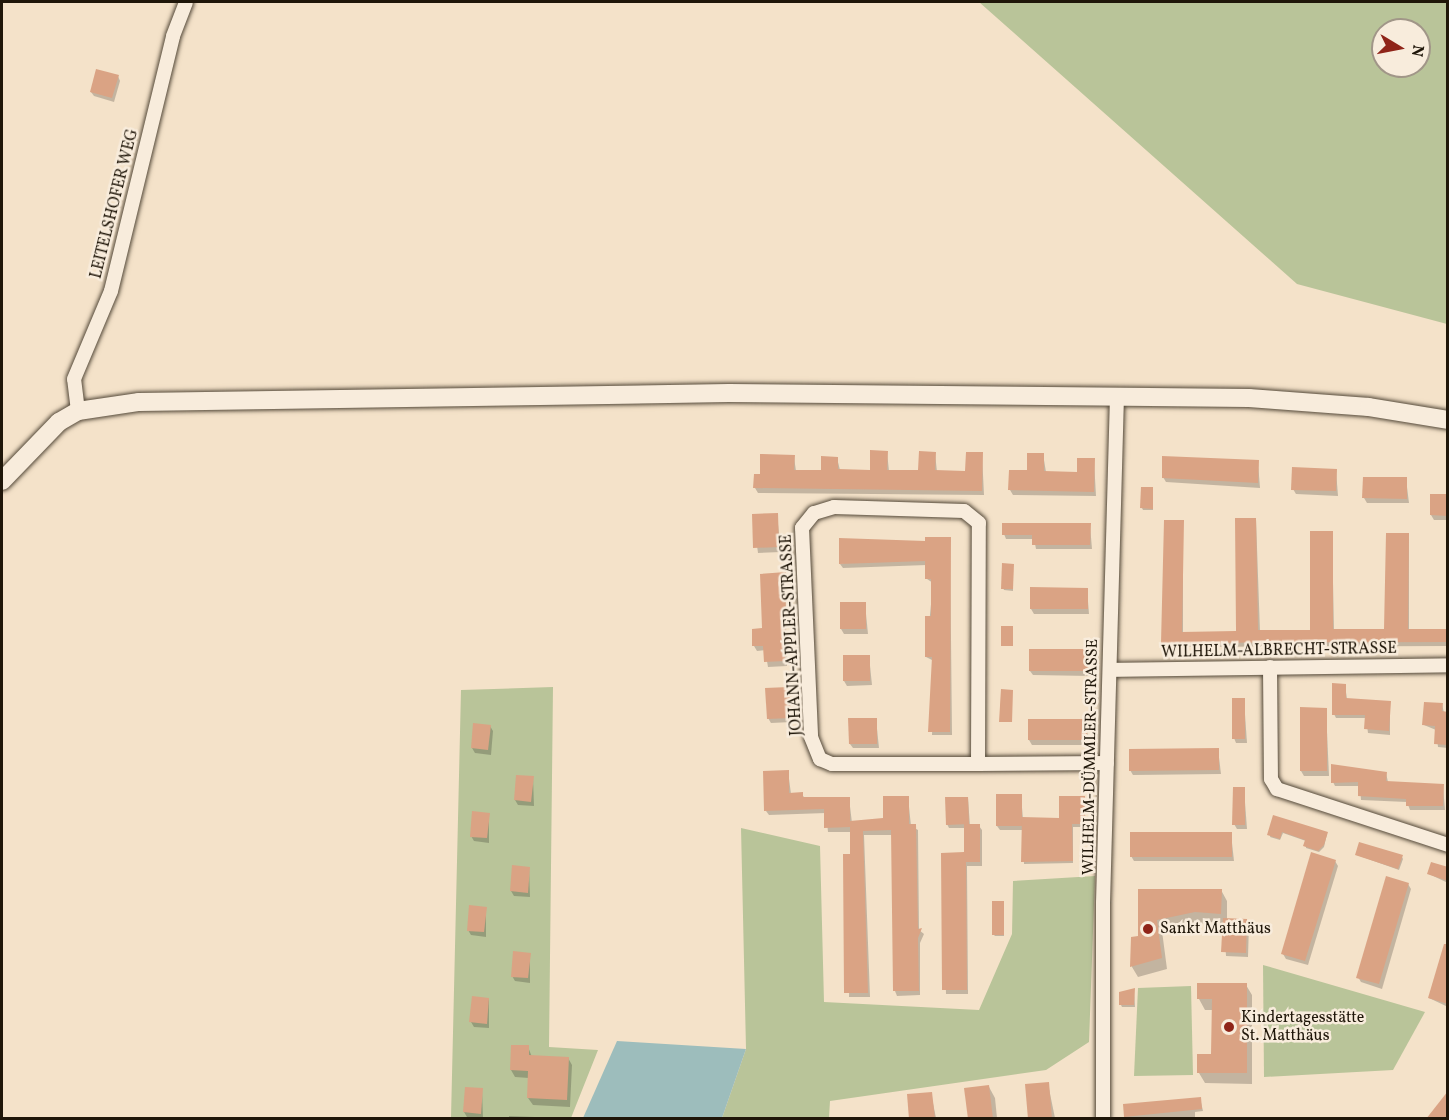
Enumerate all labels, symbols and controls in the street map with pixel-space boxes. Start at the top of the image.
north arrow [1371,18,1431,78]
text: N [1405,43,1429,58]
street label: LEITELSHOFER WEG [87,127,143,281]
street label: JOHANN-APPLER-STRASSE [777,534,807,736]
street label: WILHELM-DÜMMLER-STRASSE [1079,639,1103,875]
street label: WILHELM-ALBRECHT-STRASSE [1161,639,1397,663]
place label: Sankt Matthäus [1160,919,1271,939]
marker: Sankt Matthäus [1141,922,1155,936]
place label: Kindertagesstätte St. Matthäus [1241,1008,1364,1046]
marker: Kindertagesstätte St. Matthäus [1222,1020,1236,1034]

